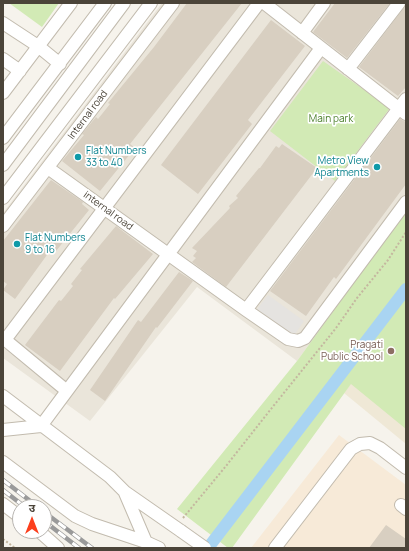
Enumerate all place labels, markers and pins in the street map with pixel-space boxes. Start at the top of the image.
place label: Flat Numbers 33 to 40 [86,145,147,168]
marker: Flat Numbers 33 to 40 [73,152,83,162]
place label: Metro View Apartments [314,155,369,178]
marker: Metro View Apartments [372,162,382,172]
place label: Flat Numbers 9 to 16 [25,232,86,256]
marker: Flat Numbers 9 to 16 [12,239,22,249]
place label: Pragati Public School [321,339,383,362]
marker: Pragati Public School [386,346,396,356]

